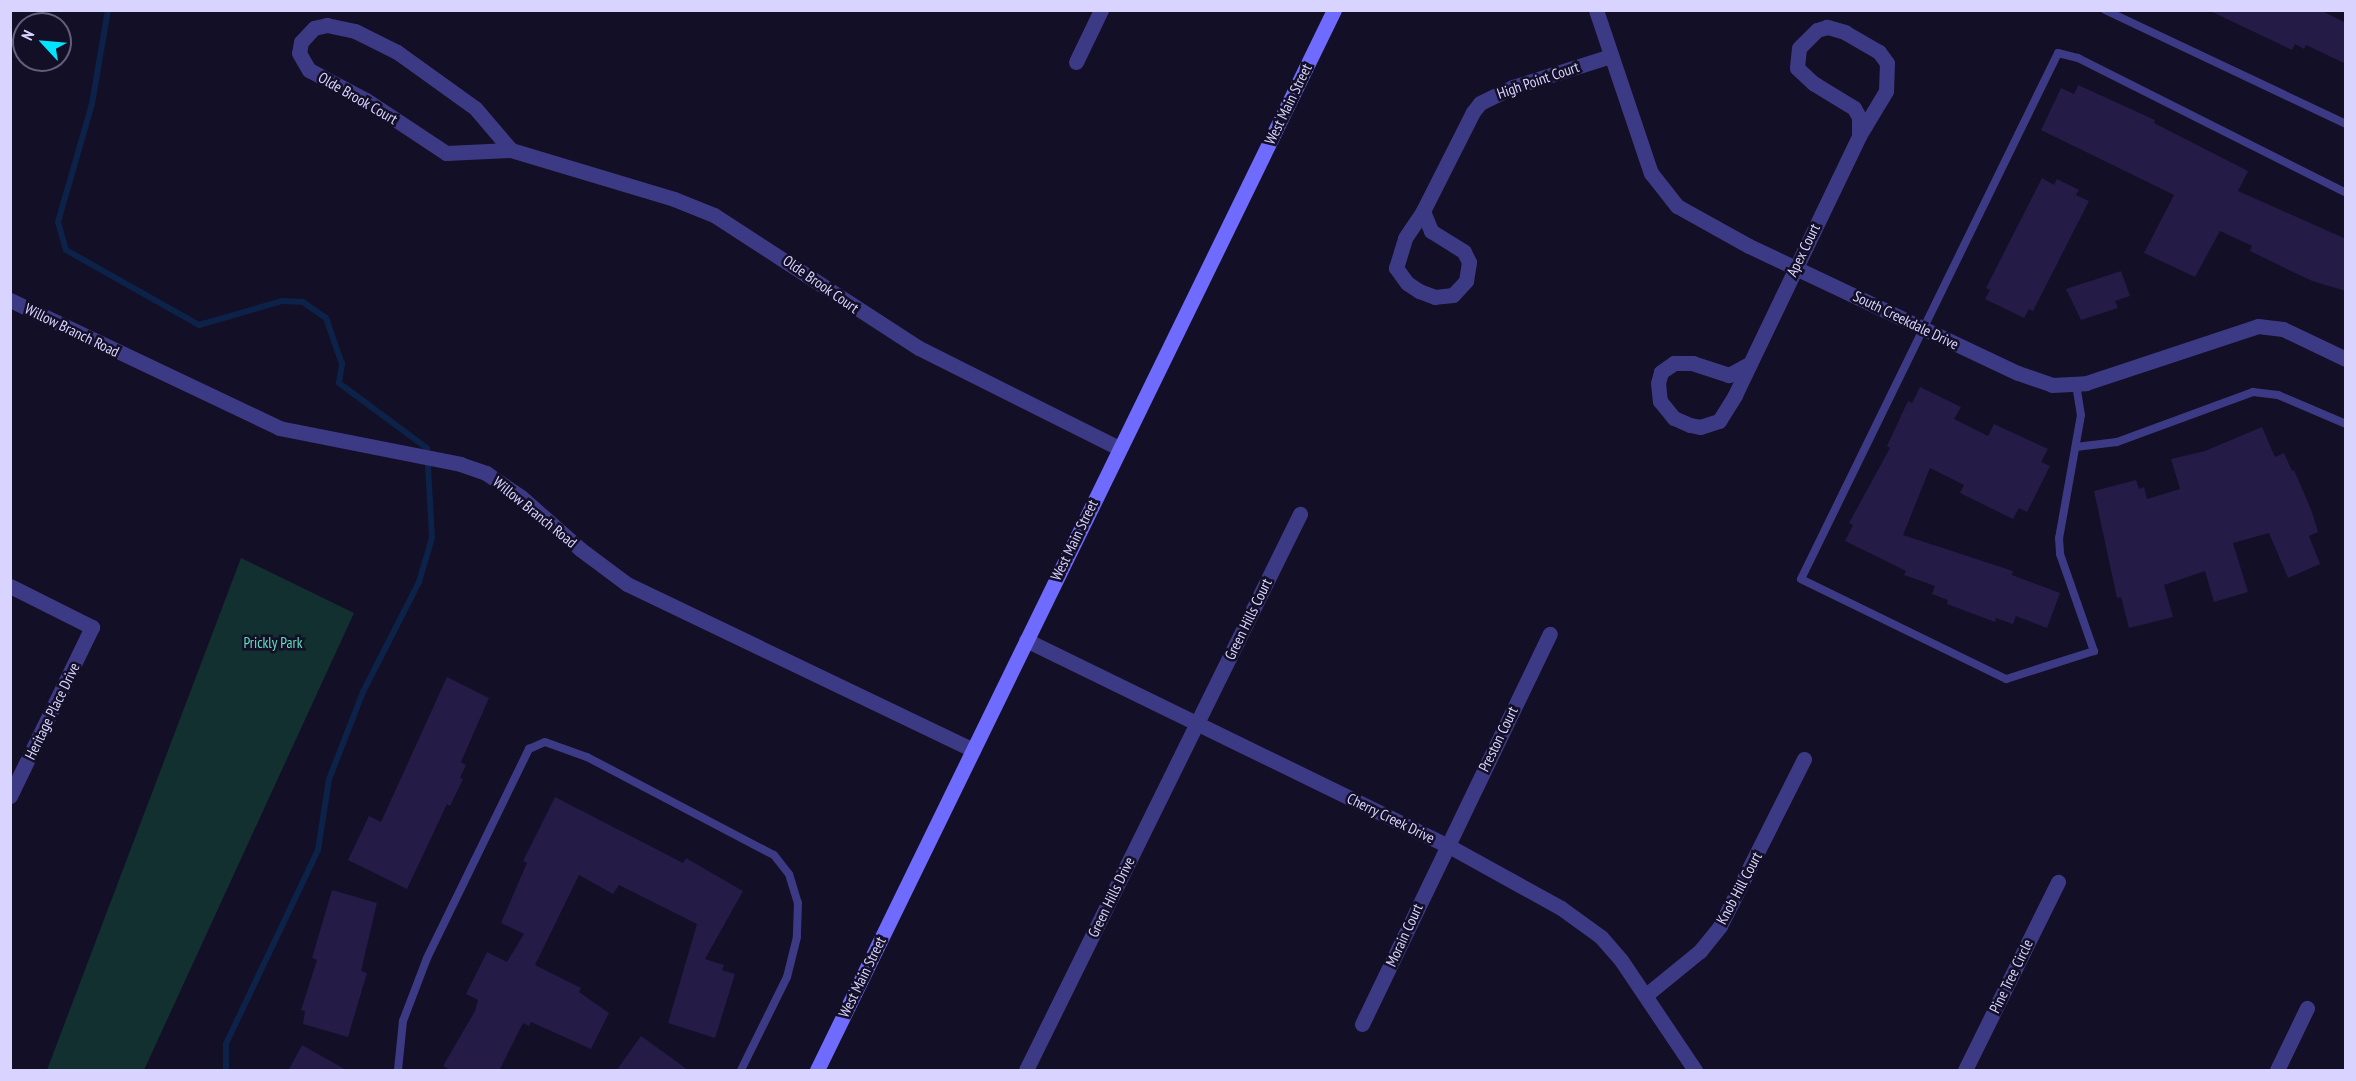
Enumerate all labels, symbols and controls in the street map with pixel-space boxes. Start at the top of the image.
north arrow [12,12,72,72]
text: N [17,27,38,43]
street label: High Point Court [1495,58,1581,102]
street label: West Main Street [1261,61,1315,147]
street label: Olde Brook Court [315,68,401,128]
street label: Apex Court [1782,220,1824,280]
street label: Olde Brook Court [779,251,863,317]
street label: South Creekdale Drive [1850,287,1962,353]
street label: Willow Branch Road [22,299,122,361]
street label: Willow Branch Road [489,473,581,551]
street label: West Main Street [1047,497,1101,583]
street label: Green Hills Court [1221,575,1275,663]
park label: Prickly Park [243,634,303,652]
street label: Heritage Place Drive [21,660,83,762]
street label: Preston Court [1475,704,1521,774]
street label: Cherry Creek Drive [1344,789,1438,847]
street label: Knob Hill Court [1712,849,1766,927]
street label: Green Hills Drive [1084,854,1138,940]
street label: Morain Court [1382,901,1426,969]
street label: West Main Street [835,934,889,1020]
street label: Pine Tree Circle [1985,936,2037,1016]

